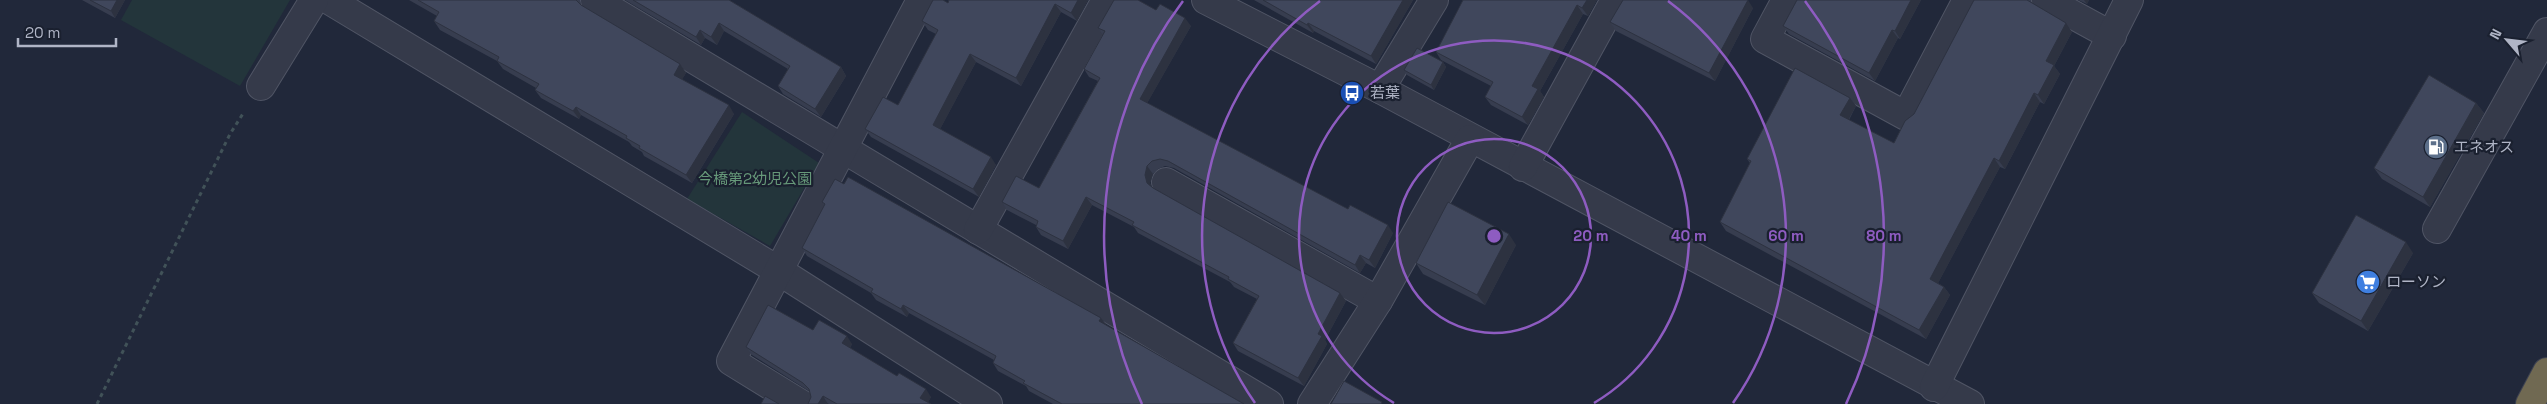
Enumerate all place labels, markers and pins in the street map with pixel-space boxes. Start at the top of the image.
bus stop icon: 若葉 [1339,80,1365,106]
place label: 若葉 [1370,83,1400,102]
fuel station icon: エネオス [2423,134,2449,160]
place label: エネオス [2454,137,2514,156]
centre of rings [1485,227,1503,245]
supermarket icon: ローソン [2355,269,2381,295]
place label: ローソン [2386,272,2446,291]

